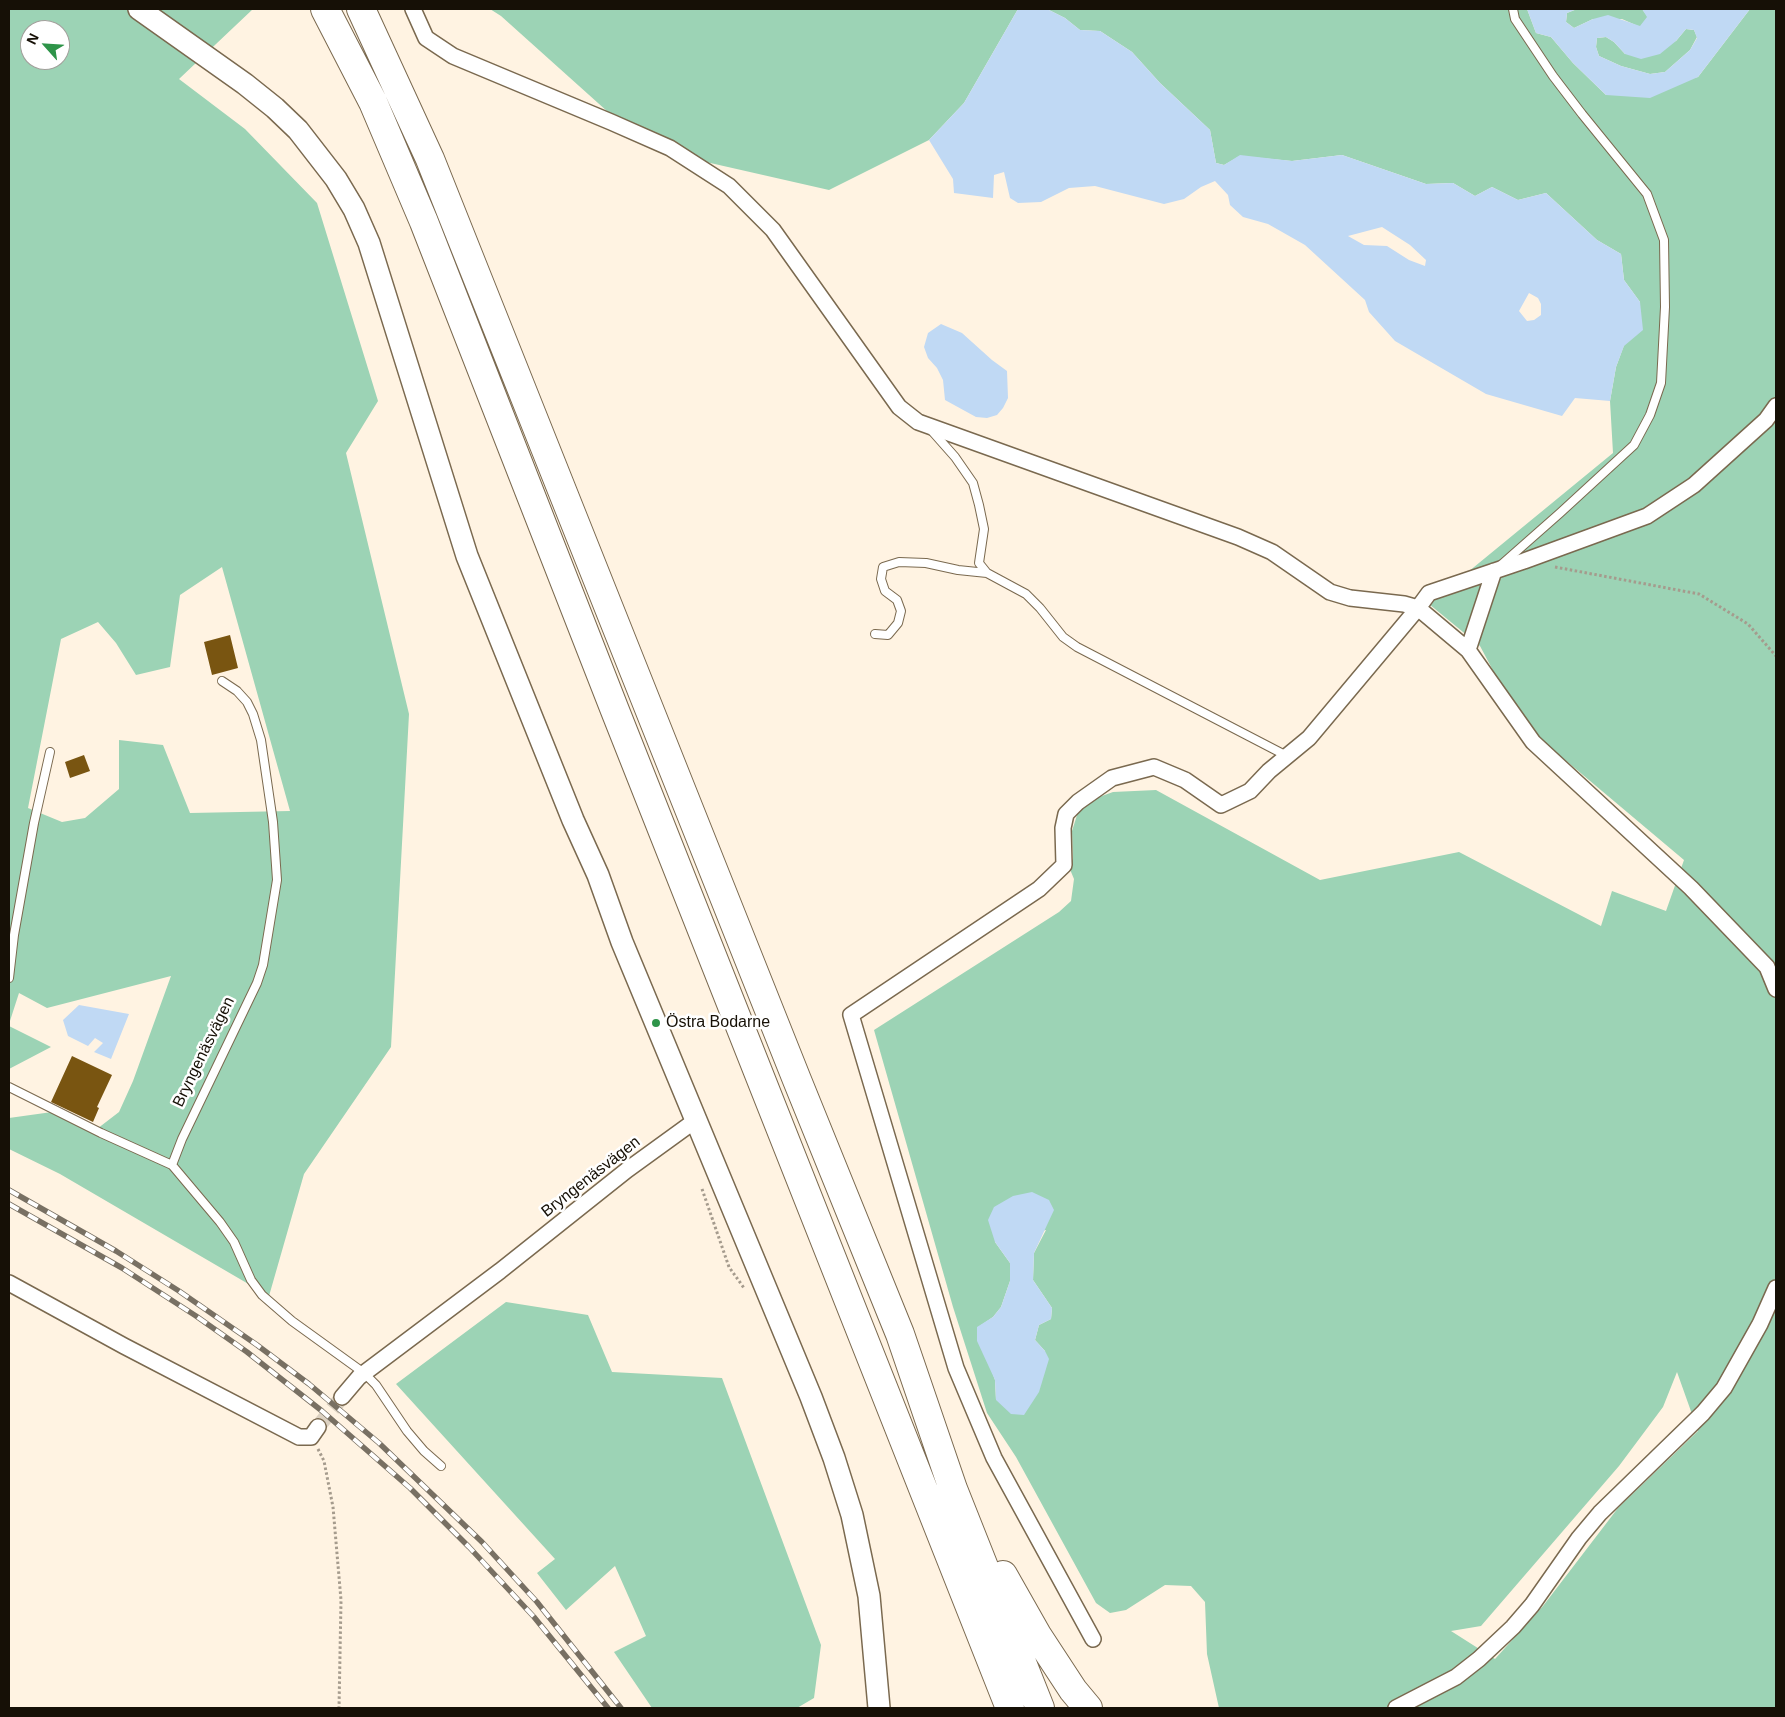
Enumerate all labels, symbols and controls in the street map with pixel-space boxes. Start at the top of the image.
north arrow [20,20,70,70]
text: N [23,31,42,47]
street label: Bryngenäsvägen [169,994,239,1110]
place label: Östra Bodarne [666,1013,770,1033]
marker: Östra Bodarne [650,1017,662,1029]
street label: Bryngenäsvägen [538,1132,644,1222]

